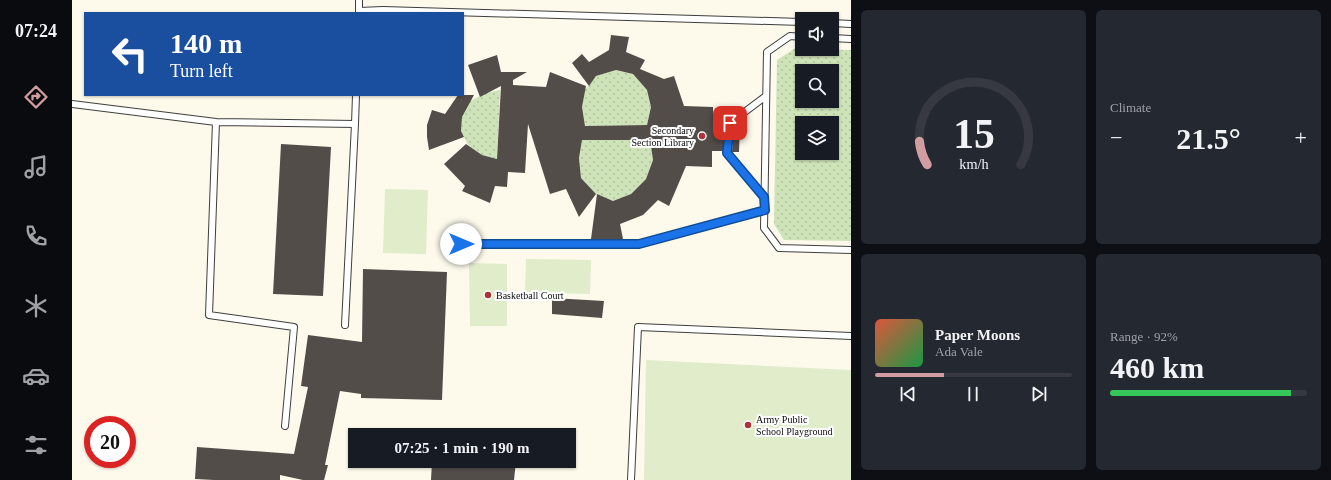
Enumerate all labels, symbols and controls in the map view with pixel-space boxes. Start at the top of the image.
map controls [795,12,839,160]
button: sound [795,12,839,56]
text: 07:24 [15,21,57,41]
icon: left [104,28,156,80]
text: 140 m [170,28,242,59]
text: Turn left [170,61,233,81]
button: search [795,64,839,108]
icon: directions [22,83,50,111]
text: Climate [1110,100,1151,115]
pin [713,106,747,140]
text: 15 [953,111,994,157]
icon: arrive [719,112,741,134]
button: layers [795,116,839,160]
text: 21.5° [1176,122,1241,155]
place label: Secondary Section Library [632,125,694,148]
text: − [1110,125,1122,150]
text: + [1295,125,1307,150]
marker: Secondary Section Library [697,131,707,141]
icon: music [22,153,50,181]
text: km/h [959,156,988,172]
icon: phone [22,222,50,250]
position arrow [440,223,482,265]
marker: Basketball Court [483,290,493,300]
place label: Basketball Court [496,290,564,301]
icon: climate [22,292,50,320]
text: Paper Moons [935,327,1020,343]
text: Range · 92% [1110,329,1178,344]
text: Ada Vale [935,344,983,359]
text: 460 km [1110,351,1204,384]
icon: car [22,362,50,390]
icon: previous [897,383,919,405]
icon: pause [962,383,984,405]
icon: next [1028,383,1050,405]
place label: Army Public School Playground [756,414,832,437]
speed limit sign: 20 [84,416,136,468]
marker: Army Public School Playground [743,420,753,430]
icon: filters [22,431,50,459]
text: 07:25 · 1 min · 190 m [395,440,530,456]

